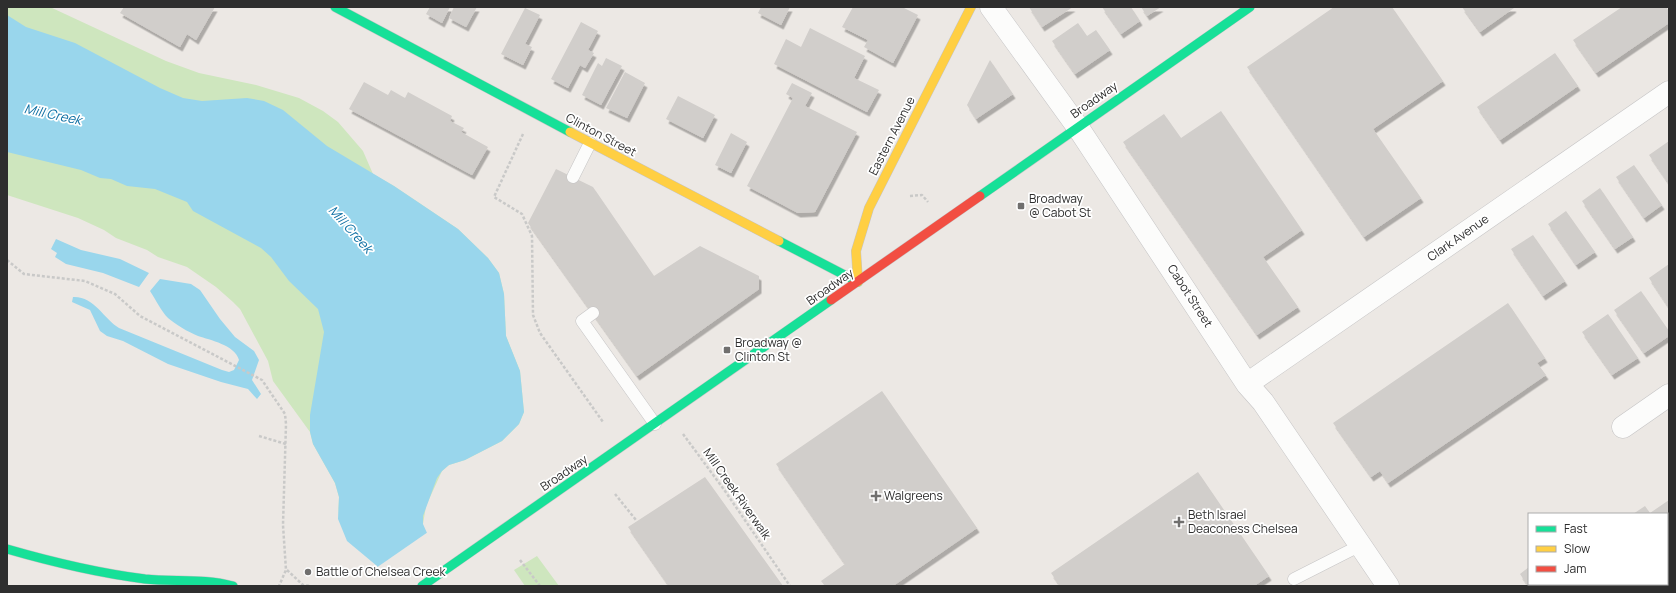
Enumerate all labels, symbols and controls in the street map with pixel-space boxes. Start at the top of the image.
street label: Broadway [1067,77,1121,122]
street label: Eastern Avenue [864,93,919,178]
water label: Mill Creek [23,99,86,129]
street label: Clinton Street [563,109,640,160]
place label: Broadway @ Cabot St [1029,190,1091,221]
water label: Mill Creek [325,201,379,259]
marker: Broadway @ Cabot St [1016,201,1026,211]
street label: Clark Avenue [1423,210,1492,265]
street label: Cabot Street [1164,261,1217,331]
street label: Broadway [803,264,857,309]
place label: Broadway @ Clinton St [735,334,802,365]
marker: Broadway @ Clinton St [722,345,732,355]
street label: Mill Creek Riverwalk [700,445,776,544]
street label: Broadway [537,450,591,495]
place label: Walgreens [884,487,943,504]
marker: Walgreens [871,491,881,501]
place label: Beth Israel Deaconess Chelsea [1188,506,1298,537]
legend [1528,513,1668,585]
marker: Beth Israel Deaconess Chelsea [1173,516,1185,528]
text: Fast [1564,520,1588,537]
text: Slow [1564,540,1590,557]
text: Jam [1564,560,1586,577]
place label: Battle of Chelsea Creek [316,563,446,580]
marker: Battle of Chelsea Creek [303,567,313,577]

